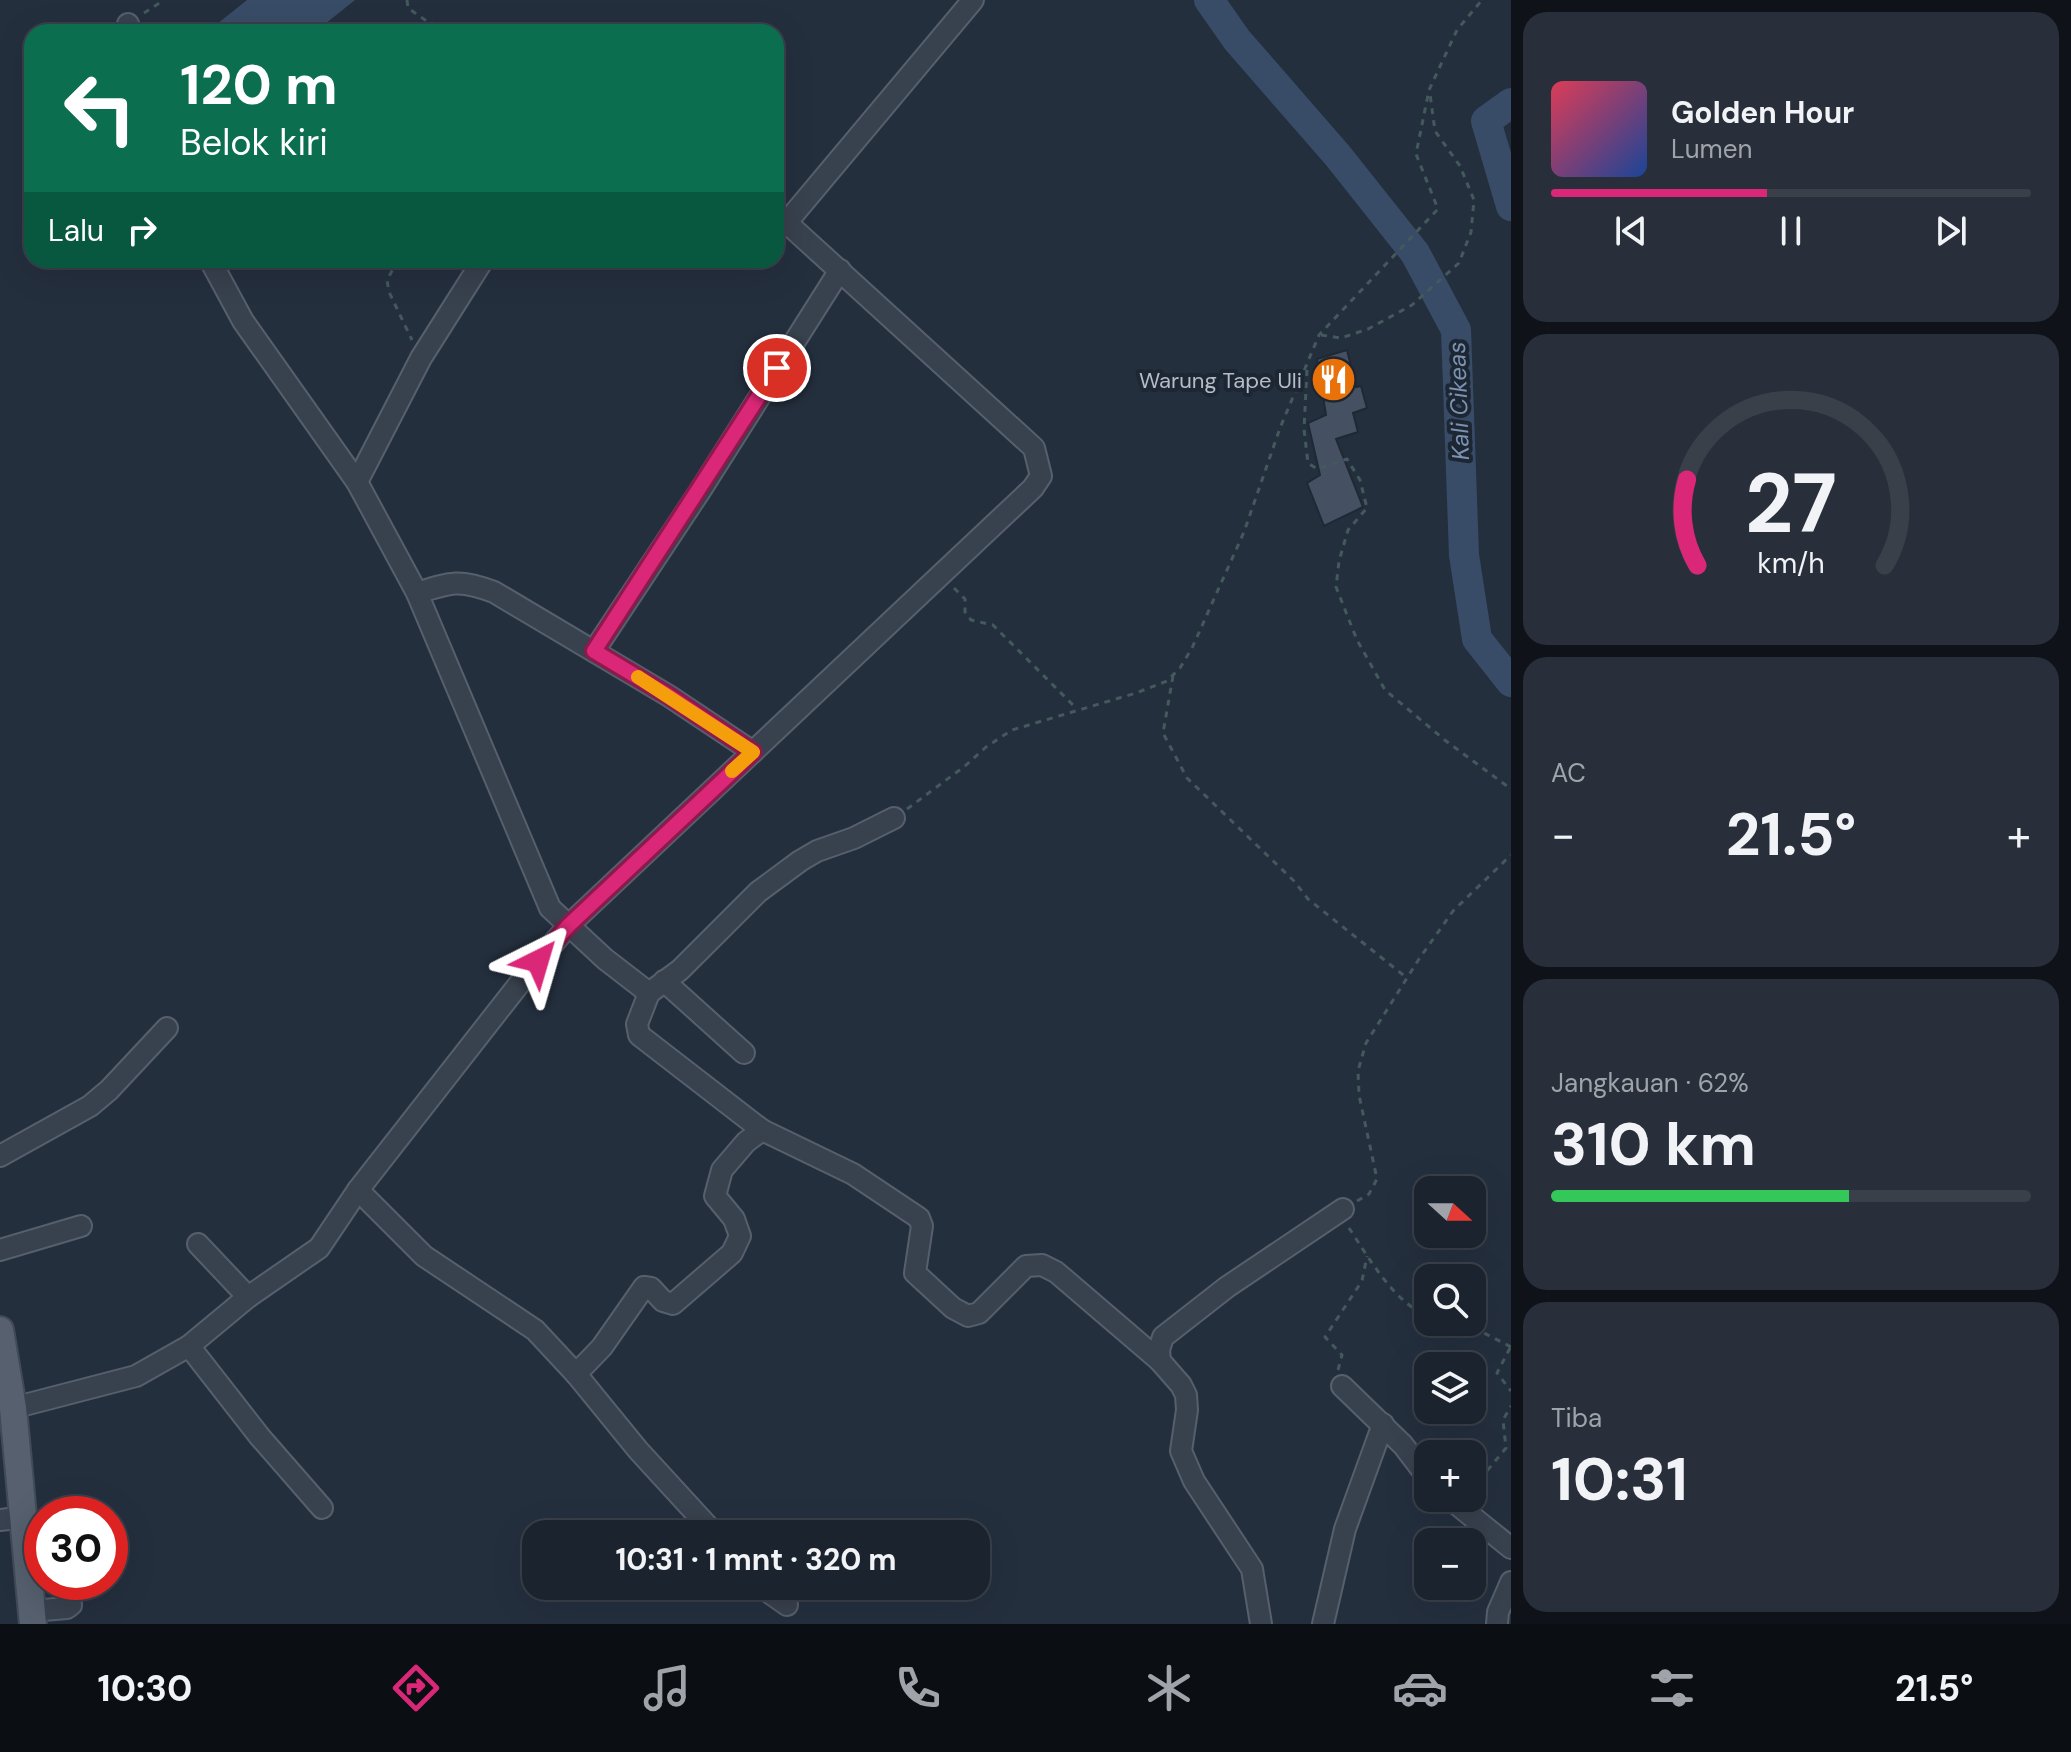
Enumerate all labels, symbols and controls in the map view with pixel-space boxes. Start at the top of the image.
text: 120 m [180,48,338,121]
icon: left [48,56,152,160]
text: Golden Hour [1671,93,1854,132]
text: Belok kiri [180,119,328,166]
text: Lumen [1671,132,1752,166]
icon: right [120,208,164,252]
icon: previous [1609,209,1653,253]
icon: pause [1769,209,1813,253]
icon: next [1929,209,1973,253]
text: Lalu [48,211,104,250]
pin [743,334,811,402]
water label: Kali Cikeas [1441,341,1476,461]
icon: arrive [755,346,799,390]
restaurant icon: Warung Tape Uli [1309,356,1357,404]
place label: Warung Tape Uli [1139,366,1302,395]
text: 27 [1745,448,1837,557]
text: km/h [1757,545,1825,582]
text: AC [1551,756,1586,790]
text: 21.5° [1726,795,1856,874]
text: − [1551,806,1575,864]
text: + [2007,806,2031,864]
position arrow [496,919,580,1003]
text: Jangkauan · 62% [1551,1066,1749,1100]
text: 310 km [1551,1105,1756,1184]
north arrow [1414,1176,1486,1248]
map controls [1414,1176,1486,1600]
button: search [1414,1264,1486,1336]
button: layers [1414,1352,1486,1424]
text: Tiba [1551,1401,1602,1435]
button: + [1414,1440,1486,1512]
text: 10:31 [1551,1440,1688,1519]
speed limit sign: 30 [24,1496,128,1600]
button: − [1414,1528,1486,1600]
text: 10:31 · 1 mnt · 320 m [615,1540,897,1579]
icon: directions [388,1660,444,1716]
icon: music [639,1660,695,1716]
icon: phone [890,1660,946,1716]
icon: climate [1141,1660,1197,1716]
icon: car [1392,1660,1448,1716]
icon: filters [1644,1660,1700,1716]
text: 10:30 [98,1665,192,1712]
text: 21.5° [1895,1665,1973,1712]

